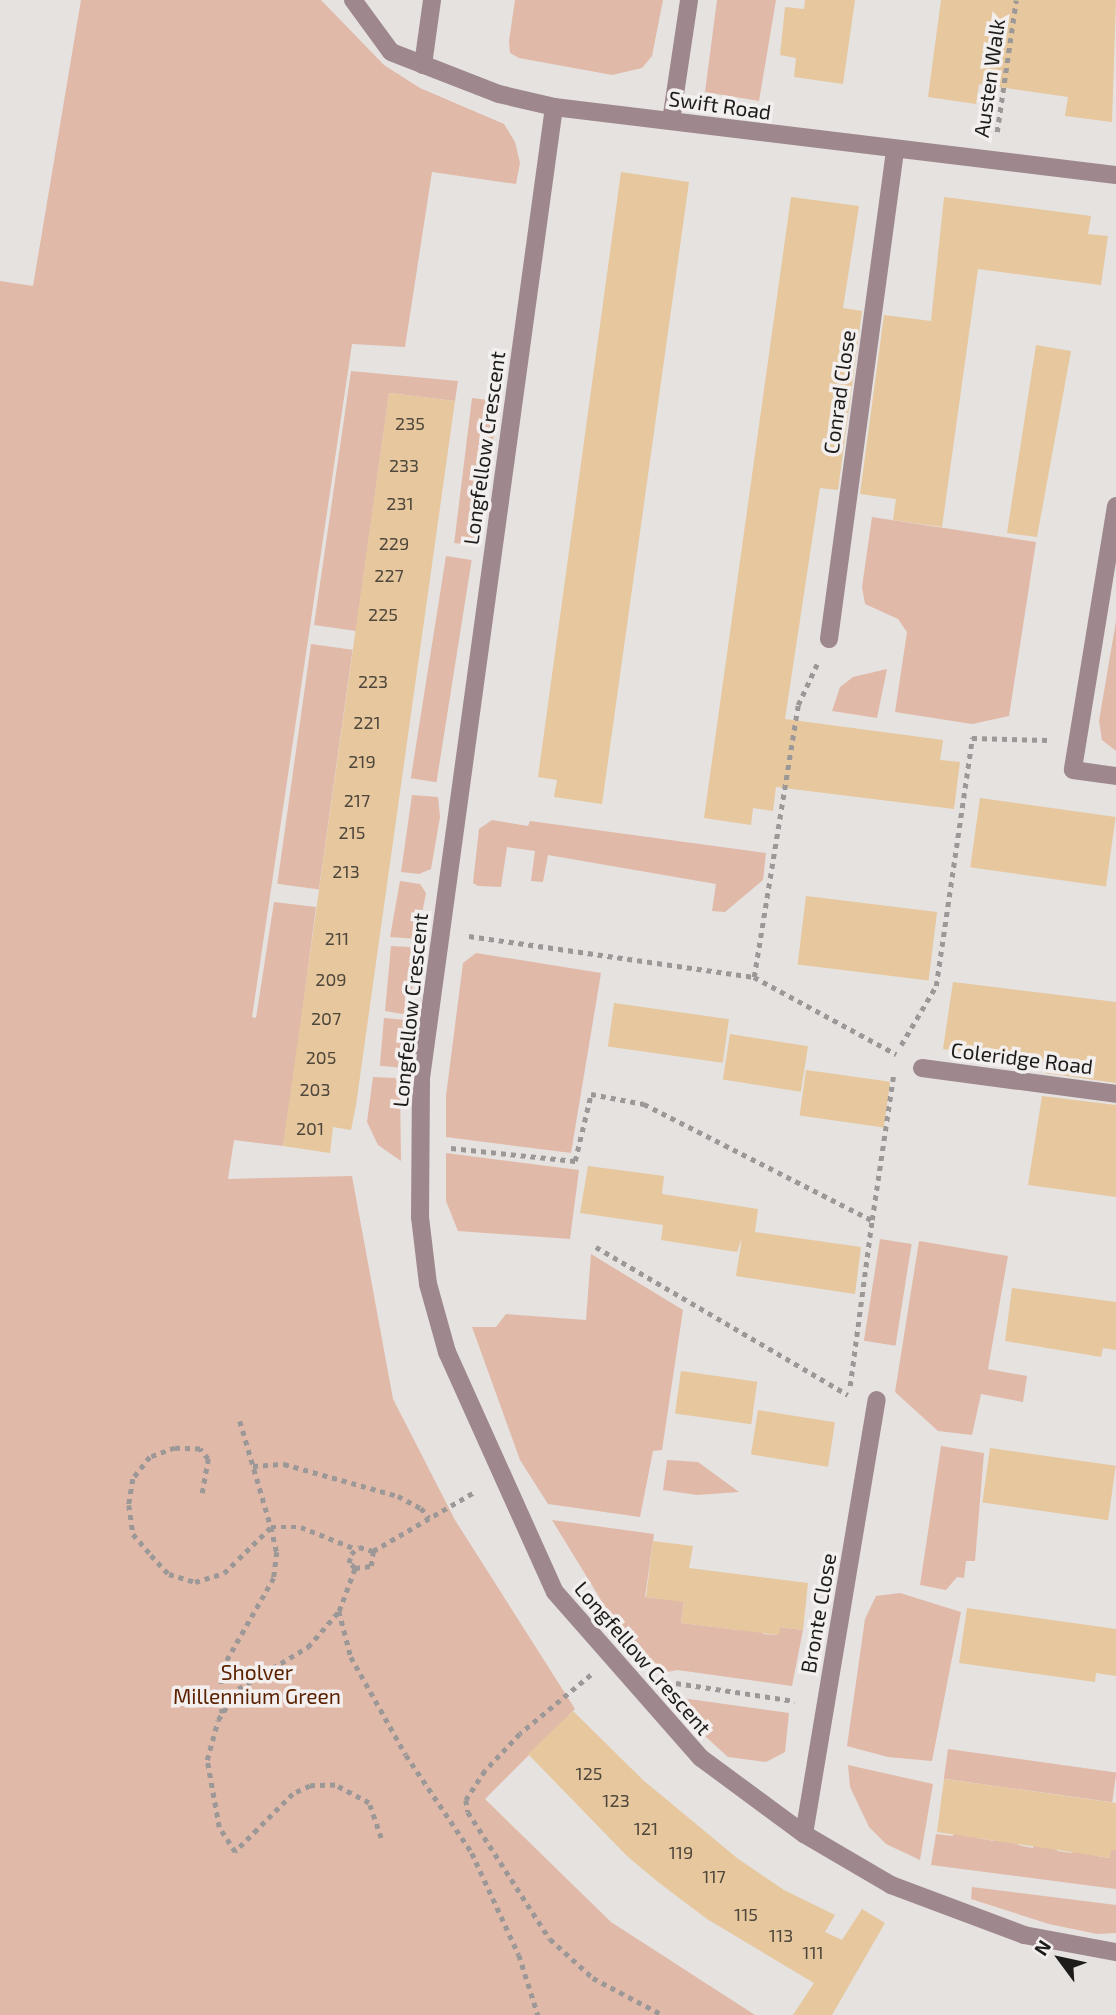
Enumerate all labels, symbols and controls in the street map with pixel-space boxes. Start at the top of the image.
street label: Austen Walk [968,17,1010,139]
street label: Swift Road [667,85,773,125]
street label: Conrad Close [818,328,860,456]
street label: Longfellow Crescent [458,349,510,547]
house number: 235 [395,412,425,434]
house number: 233 [389,454,419,476]
house number: 231 [386,492,414,514]
house number: 229 [379,532,409,554]
house number: 227 [374,564,404,586]
house number: 225 [368,603,398,625]
house number: 223 [358,670,388,692]
house number: 221 [353,711,381,733]
house number: 219 [348,750,376,772]
house number: 217 [344,789,370,811]
house number: 215 [339,821,365,843]
house number: 213 [332,860,360,882]
street label: Longfellow Crescent [387,911,433,1109]
house number: 211 [325,927,349,949]
house number: 209 [315,968,347,990]
house number: 207 [311,1007,341,1029]
street label: Coleridge Road [949,1037,1095,1079]
house number: 205 [306,1046,336,1068]
house number: 203 [300,1078,330,1100]
house number: 201 [296,1117,324,1139]
street label: Bronte Close [795,1551,841,1675]
street label: Longfellow Crescent [569,1576,717,1740]
park label: Sholver Millennium Green [173,1659,341,1709]
house number: 125 [576,1762,602,1784]
house number: 123 [602,1789,630,1811]
house number: 121 [634,1817,658,1839]
house number: 119 [669,1841,693,1863]
house number: 117 [702,1865,726,1887]
house number: 115 [734,1903,758,1925]
house number: 113 [769,1924,793,1946]
north arrow [1025,1924,1095,1994]
text: N [1029,1935,1055,1959]
house number: 111 [802,1941,824,1963]

